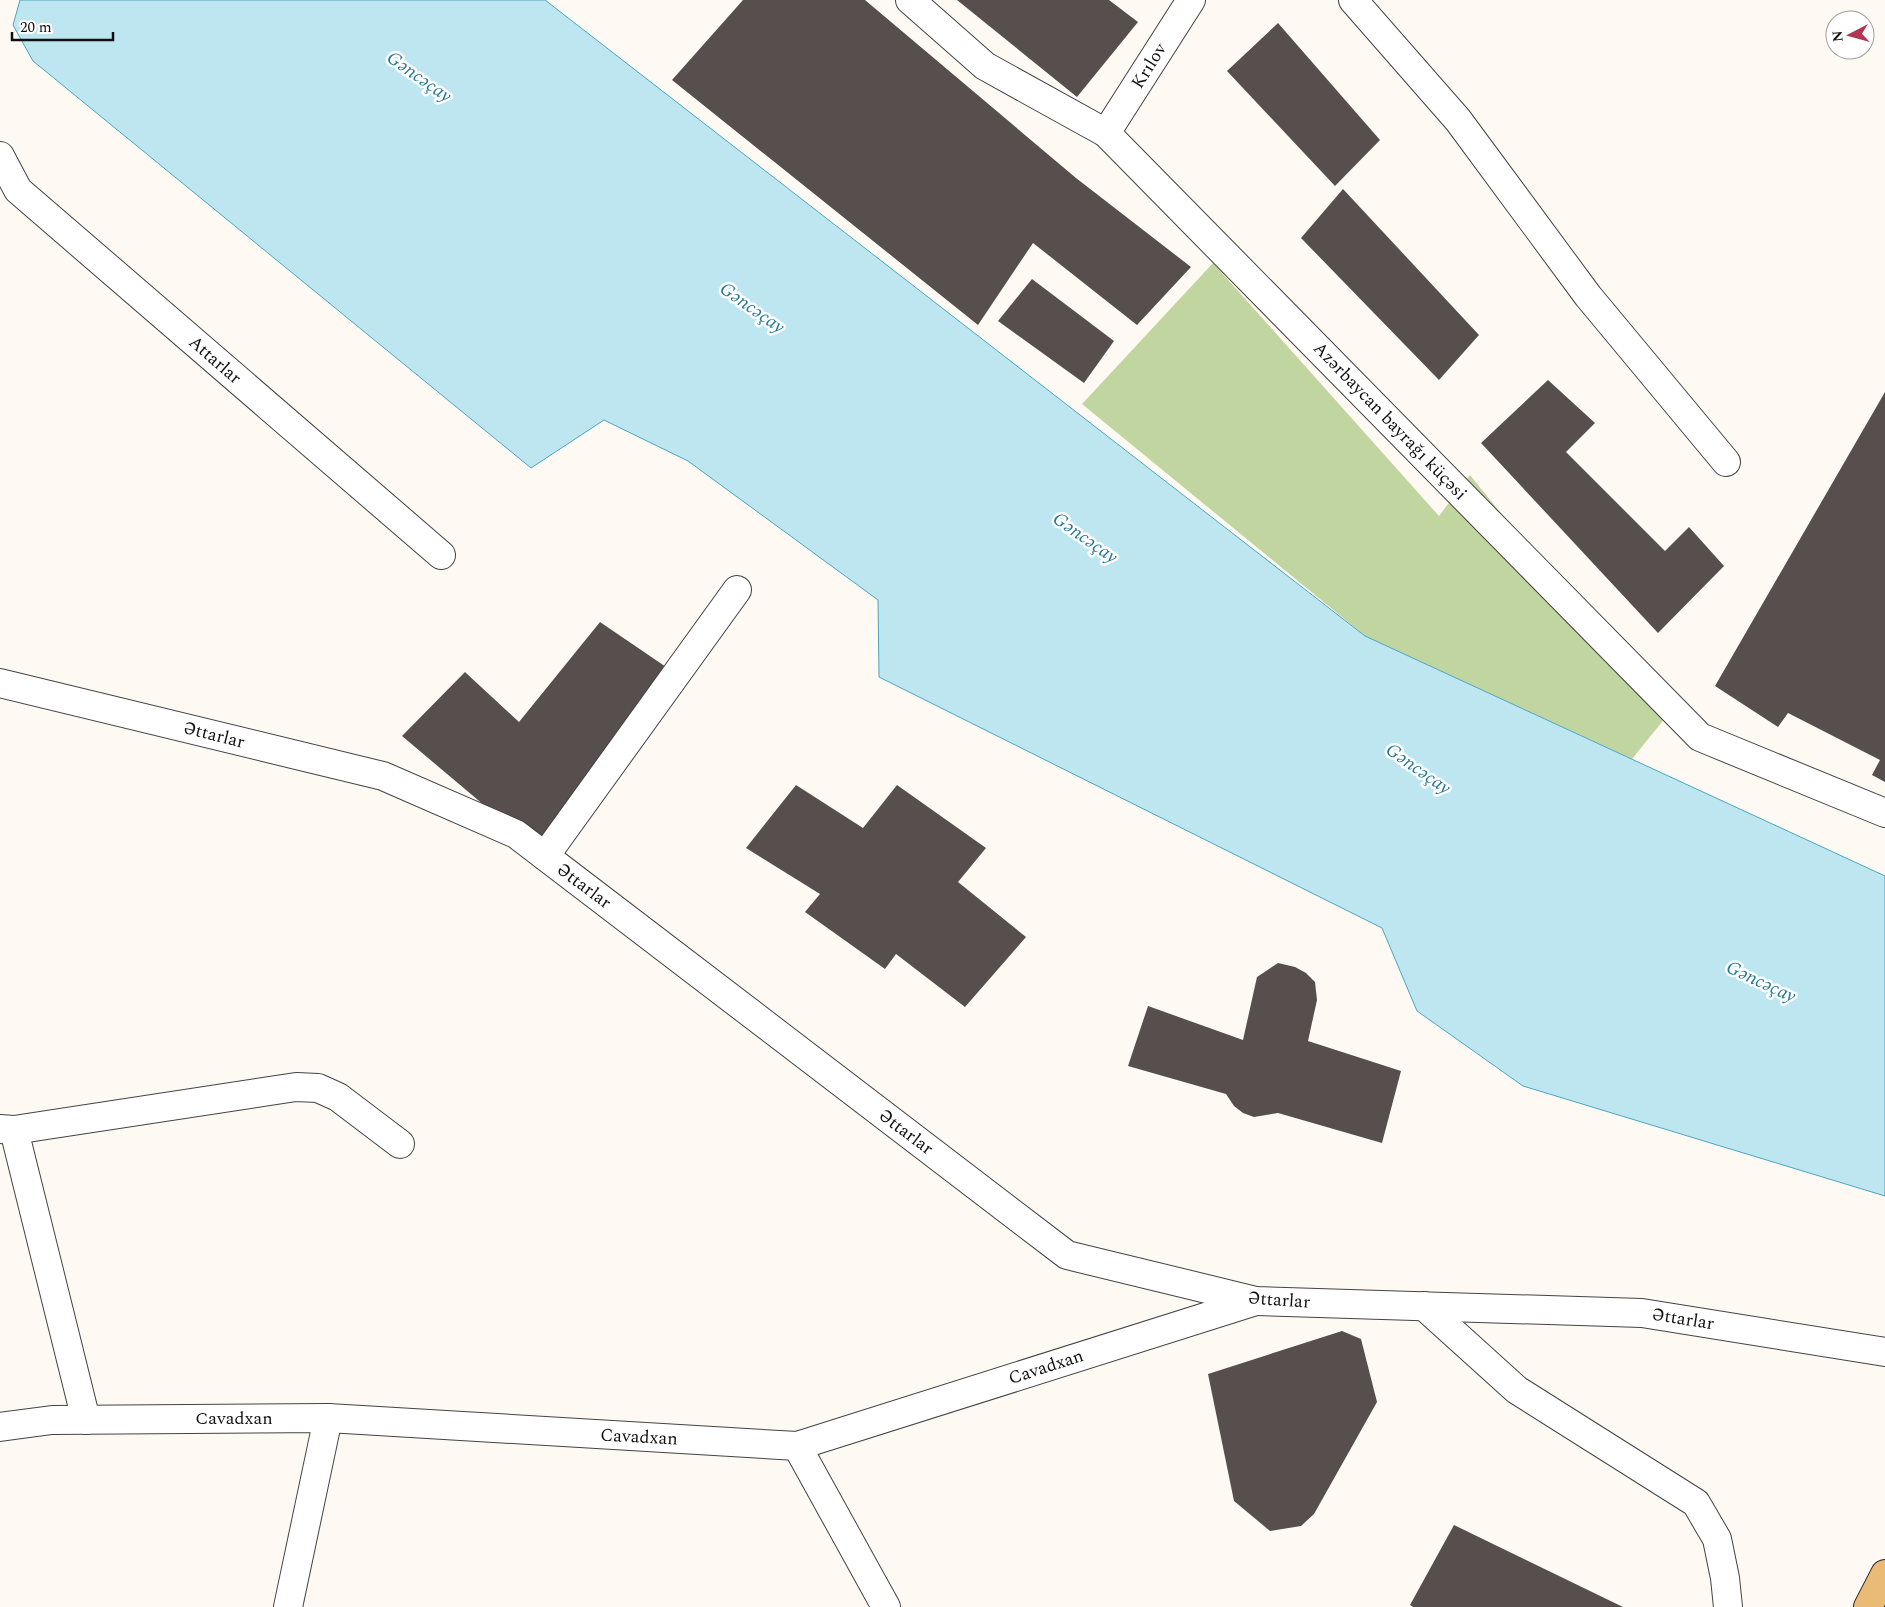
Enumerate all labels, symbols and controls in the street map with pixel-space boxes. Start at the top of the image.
scale bar [12,10,114,42]
north arrow [1825,10,1875,60]
text: 20 m [20,16,52,39]
text: N [1827,30,1849,43]
street label: Krılov [1124,37,1174,94]
water label: Gəncəçay [380,44,458,110]
water label: Gəncəçay [713,275,791,341]
street label: Attarlar [182,329,248,391]
street label: Azərbaycan bayrağı küçəsi [1307,335,1473,507]
water label: Gəncəçay [1046,505,1124,571]
street label: Əttarlar [180,714,248,756]
water label: Gəncəçay [1379,736,1457,802]
street label: Əttarlar [551,856,617,916]
water label: Gəncəçay [1721,953,1801,1011]
street label: Əttarlar [873,1102,939,1162]
street label: Əttarlar [1247,1284,1311,1316]
street label: Əttarlar [1650,1301,1716,1337]
street label: Cavadxan [1005,1342,1087,1392]
street label: Cavadxan [195,1405,273,1432]
street label: Cavadxan [600,1421,678,1453]

